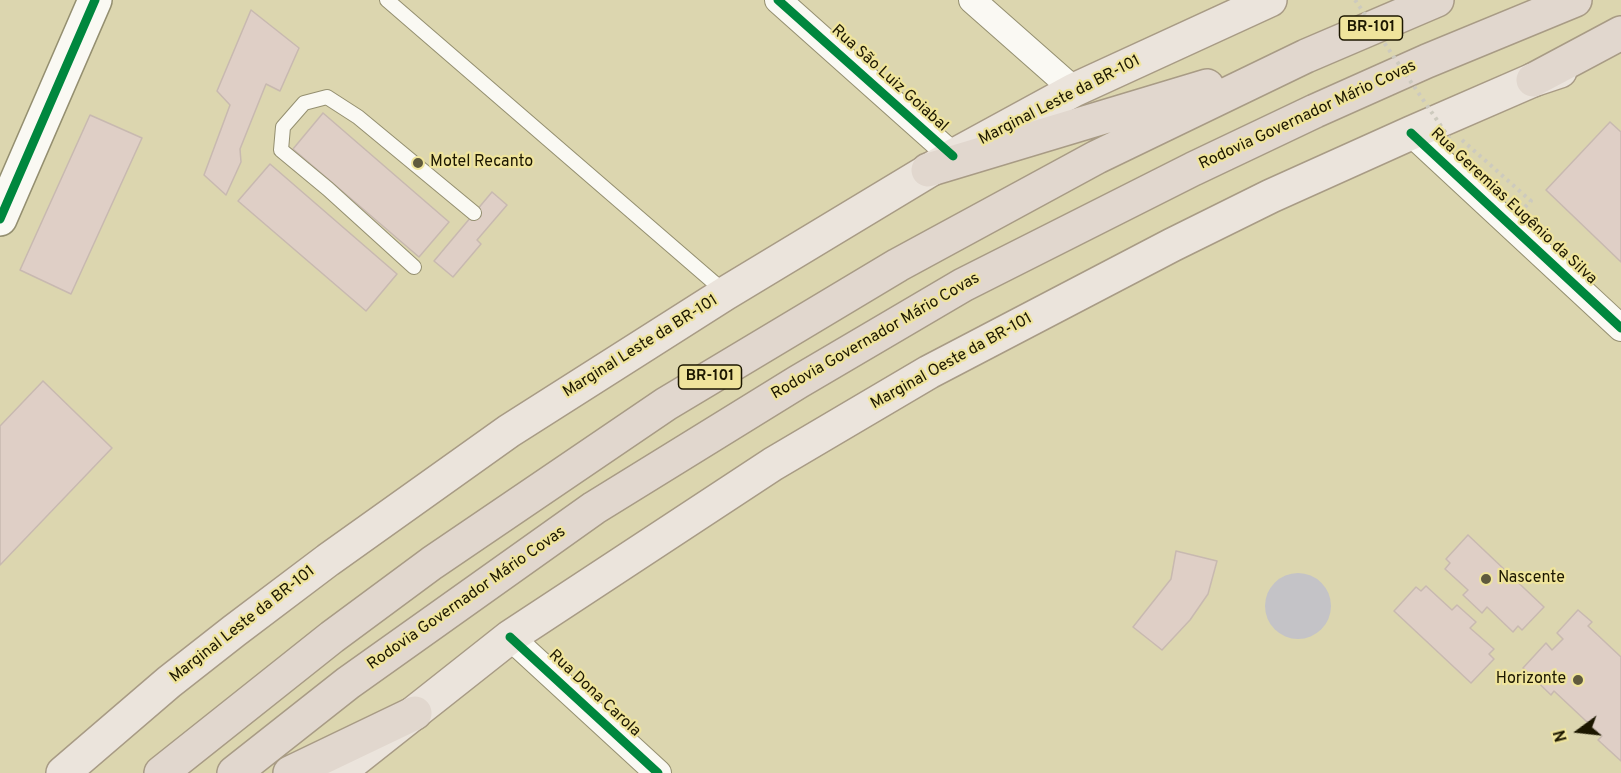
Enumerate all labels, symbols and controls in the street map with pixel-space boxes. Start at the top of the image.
road number: BR-101 [1340,16,1402,40]
street label: Rua São Luiz Goiabal [827,22,951,136]
street label: Marginal Leste da BR-101 [976,52,1144,150]
street label: Rodovia Governador Mário Covas [1196,57,1420,175]
street label: Rua Geremias Eugênio da Silva [1426,125,1600,289]
place label: Motel Recanto [430,153,533,173]
marker: Motel Recanto [411,156,425,170]
street label: Rodovia Governador Mário Covas [768,269,984,405]
street label: Marginal Leste da BR-101 [560,291,722,403]
street label: Marginal Oeste da BR-101 [868,310,1036,414]
road number: BR-101 [678,365,742,389]
street label: Rodovia Governador Mário Covas [364,523,570,675]
street label: Marginal Leste da BR-101 [167,562,319,688]
place label: Nascente [1498,569,1565,589]
marker: Nascente [1479,572,1493,586]
street label: Rua Dona Carola [544,646,644,742]
place label: Horizonte [1496,670,1566,690]
marker: Horizonte [1571,673,1585,687]
north arrow [1549,701,1609,761]
text: N [1550,728,1573,744]

